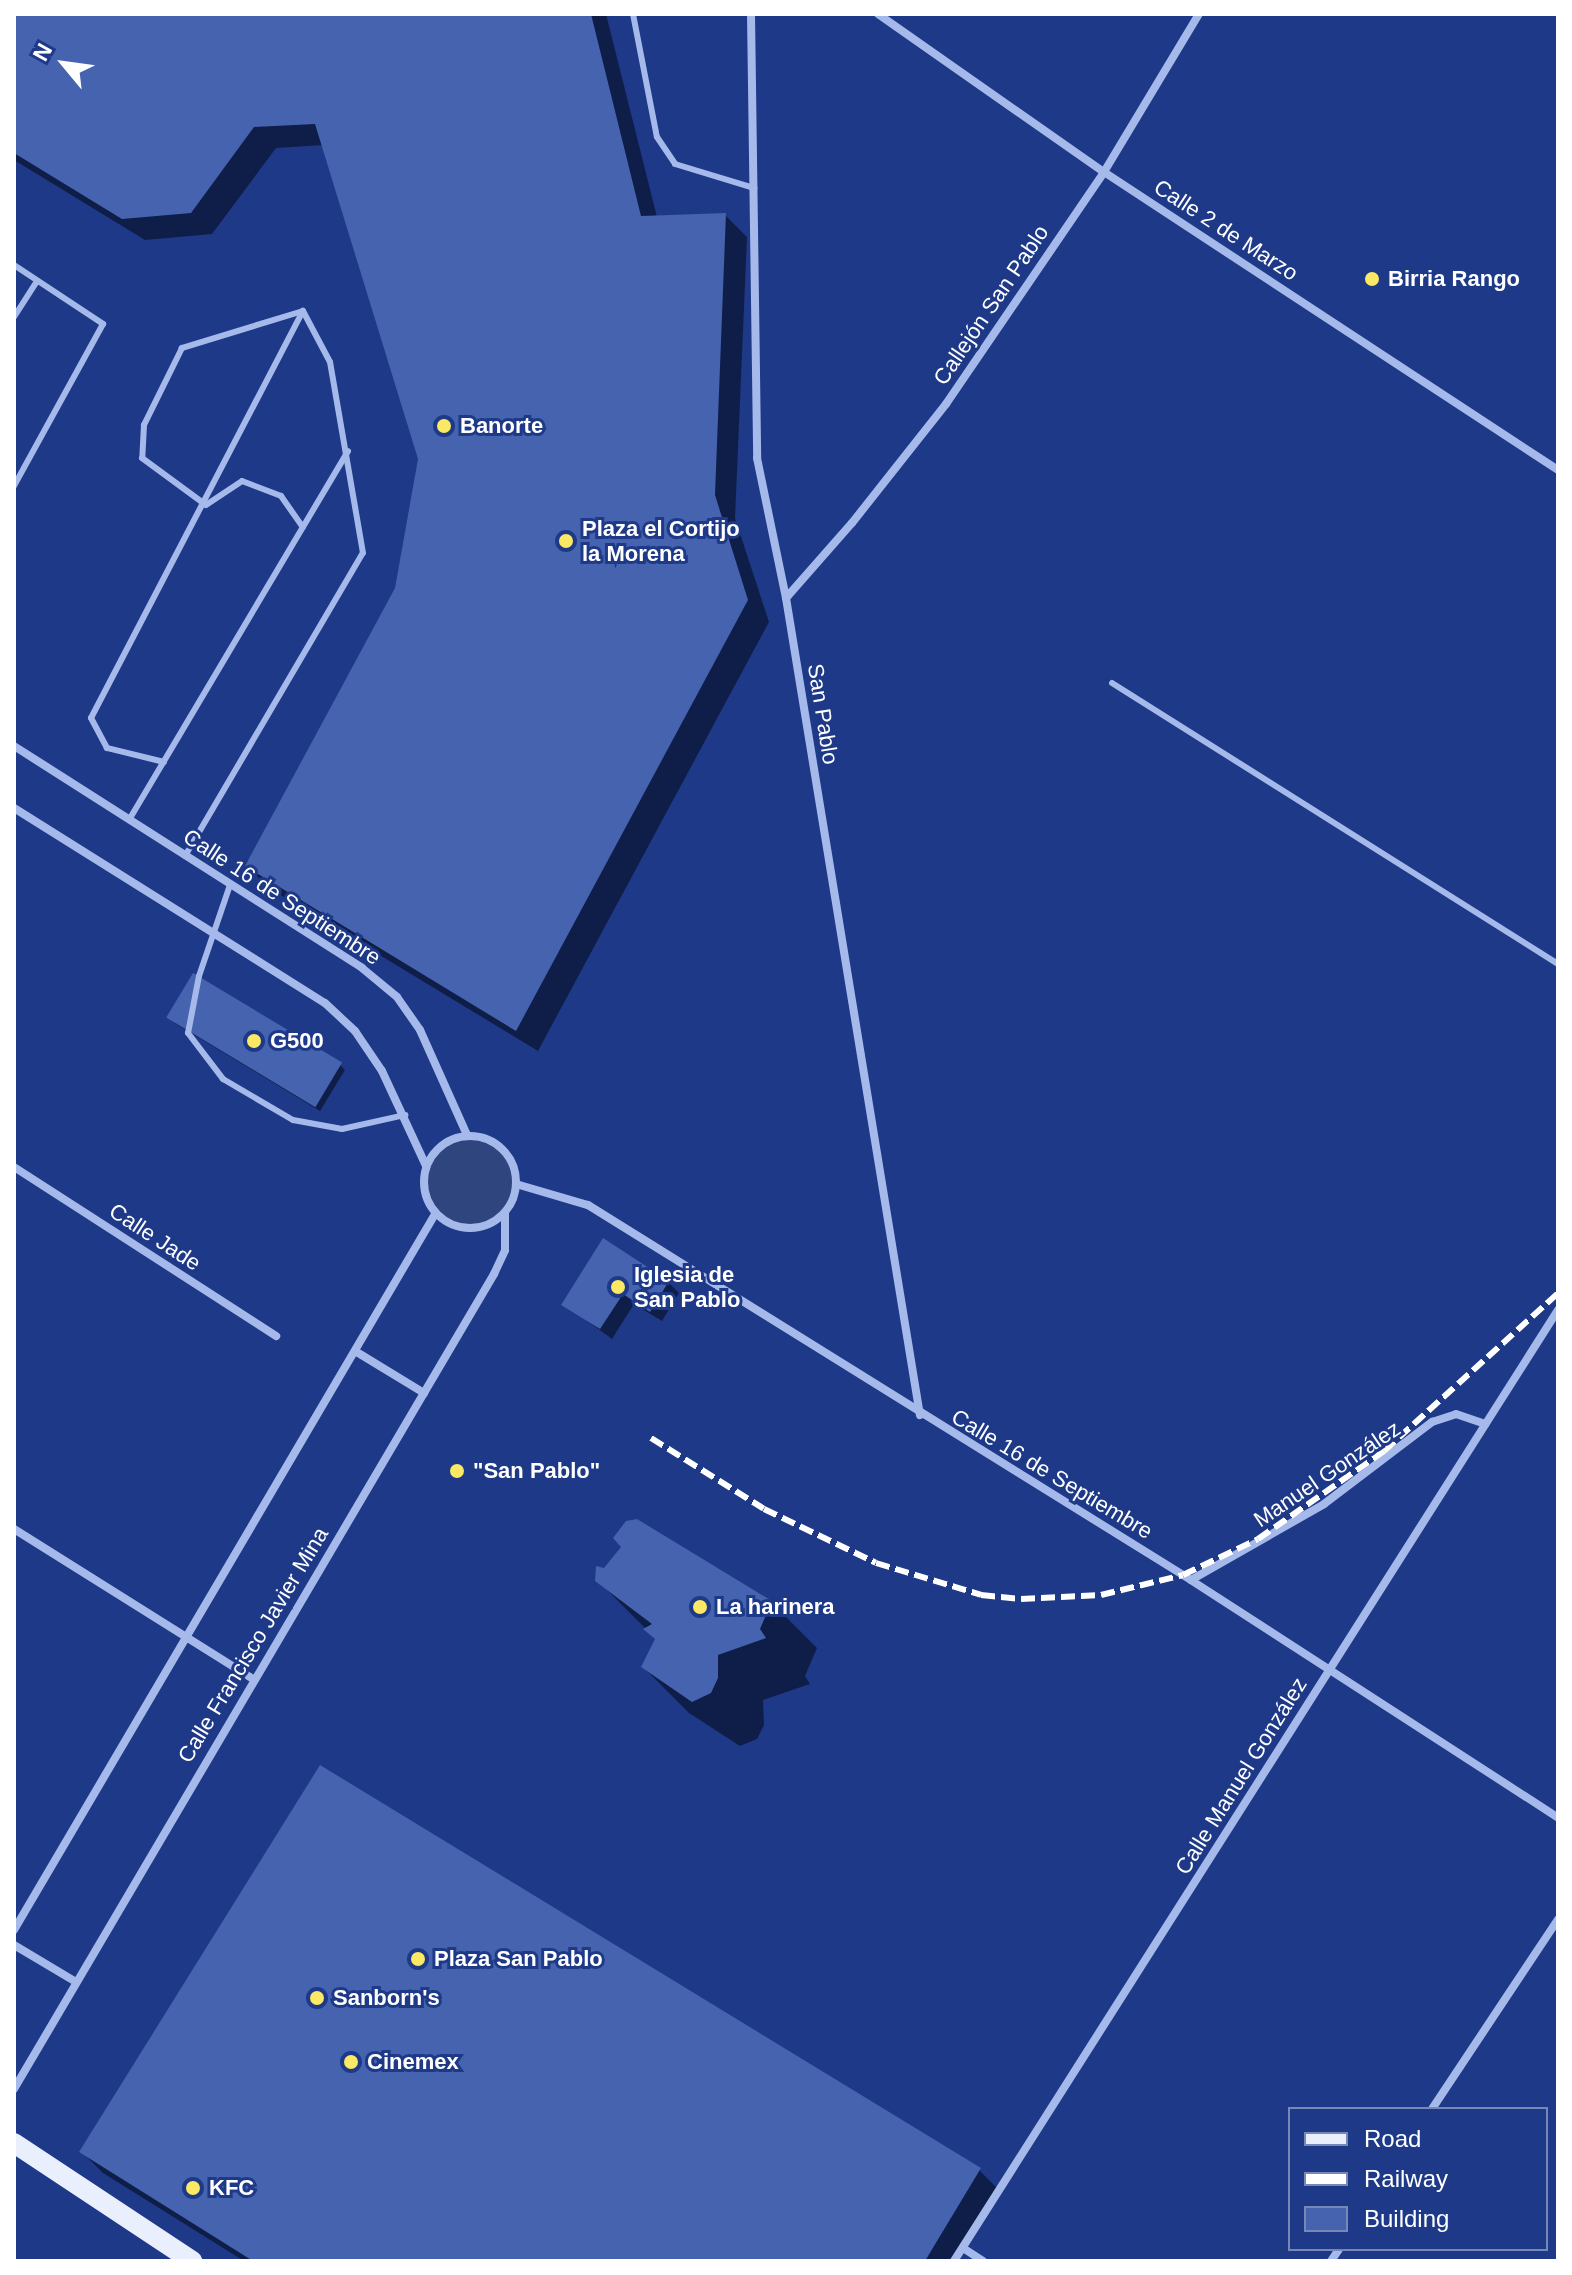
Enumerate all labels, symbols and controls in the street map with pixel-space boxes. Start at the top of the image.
north arrow [24,24,104,104]
text: N [28,39,57,65]
street label: Calle 2 de Marzo [1149,174,1303,286]
street label: Callejón San Pablo [928,220,1054,390]
place label: Birria Rango [1388,266,1520,292]
marker: Birria Rango [1363,270,1381,288]
place label: Banorte [460,413,543,439]
marker: Banorte [435,417,453,435]
place label: Plaza el Cortijo la Morena [582,515,740,566]
marker: Plaza el Cortijo la Morena [557,532,575,550]
street label: San Pablo [802,662,844,766]
street label: Calle 16 de Septiembre [178,823,386,971]
place label: G500 [270,1028,324,1054]
marker: G500 [245,1032,263,1050]
street label: Calle Jade [104,1198,206,1276]
place label: Iglesia de San Pablo [634,1261,740,1312]
marker: Iglesia de San Pablo [609,1278,627,1296]
street label: Calle 16 de Septiembre [947,1403,1157,1545]
street label: Manuel González [1249,1415,1405,1533]
place label: "San Pablo" [473,1458,600,1484]
marker: "San Pablo" [448,1462,466,1480]
street label: Calle Francisco Javier Mina [172,1522,334,1768]
place label: La harinera [716,1594,835,1620]
marker: La harinera [691,1598,709,1616]
street label: Calle Manuel González [1170,1673,1312,1879]
place label: Plaza San Pablo [434,1946,603,1972]
marker: Plaza San Pablo [409,1950,427,1968]
place label: Sanborn's [333,1985,440,2011]
marker: Sanborn's [308,1989,326,2007]
place label: Cinemex [367,2049,459,2075]
marker: Cinemex [342,2053,360,2071]
legend [1288,2107,1548,2251]
text: Road [1364,2125,1421,2152]
text: Railway [1364,2165,1448,2192]
place label: KFC [209,2175,254,2201]
marker: KFC [184,2179,202,2197]
text: Building [1364,2205,1449,2232]

